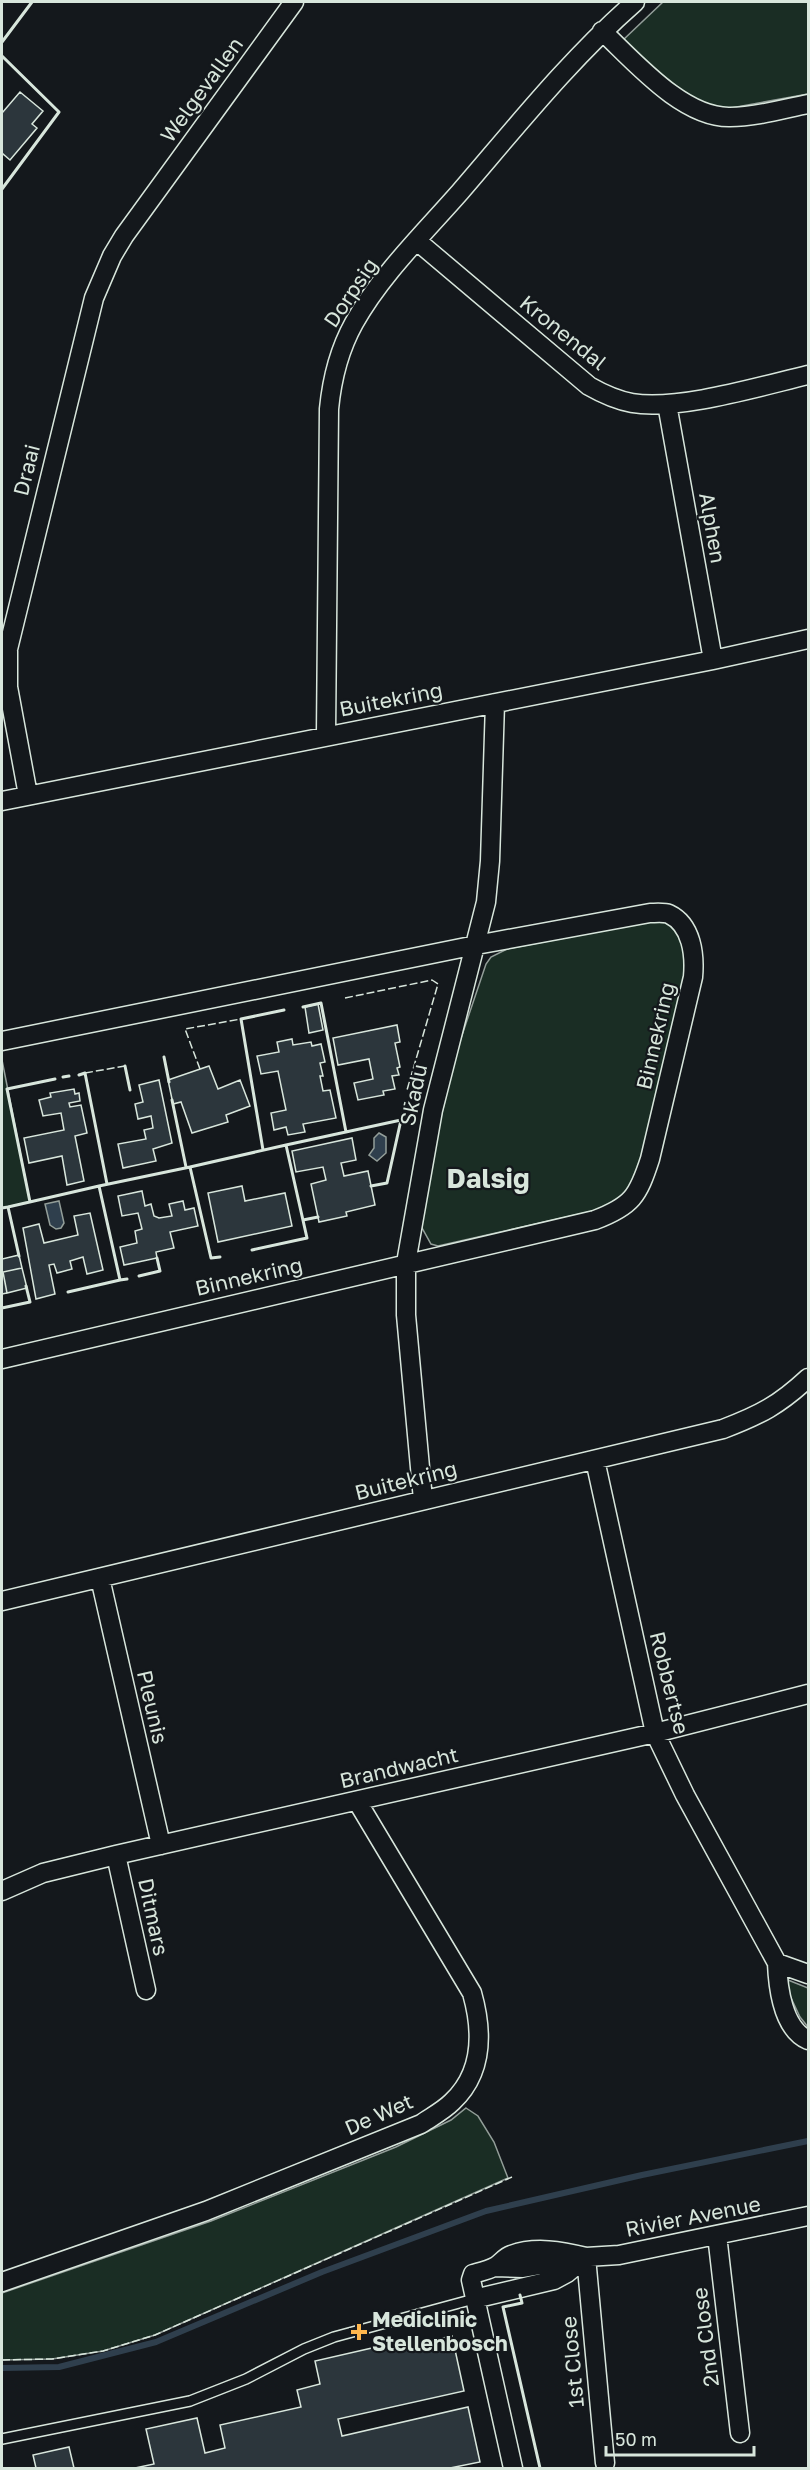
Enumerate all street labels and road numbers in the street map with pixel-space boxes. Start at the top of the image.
street label: Welgevallen [154,32,248,147]
street label: Dorpsig [318,253,383,332]
street label: Kronendal [515,289,612,375]
street label: Draai [7,441,45,498]
street label: Alphen [694,490,732,565]
street label: Buitekring [337,676,445,722]
street label: Binnekring [630,980,680,1092]
street label: Skadu [394,1061,432,1128]
street label: Binnekring [193,1251,305,1301]
street label: Buitekring [352,1455,460,1505]
street label: Robbertse [645,1629,695,1737]
street label: Pleunis [132,1667,174,1746]
street label: Brandwacht [337,1741,461,1793]
street label: Ditmars [133,1876,175,1958]
street label: De Wet [340,2088,417,2141]
street label: Rivier Avenue [623,2190,763,2242]
street label: 2nd Close [686,2286,724,2388]
street label: 1st Close [555,2315,589,2409]

